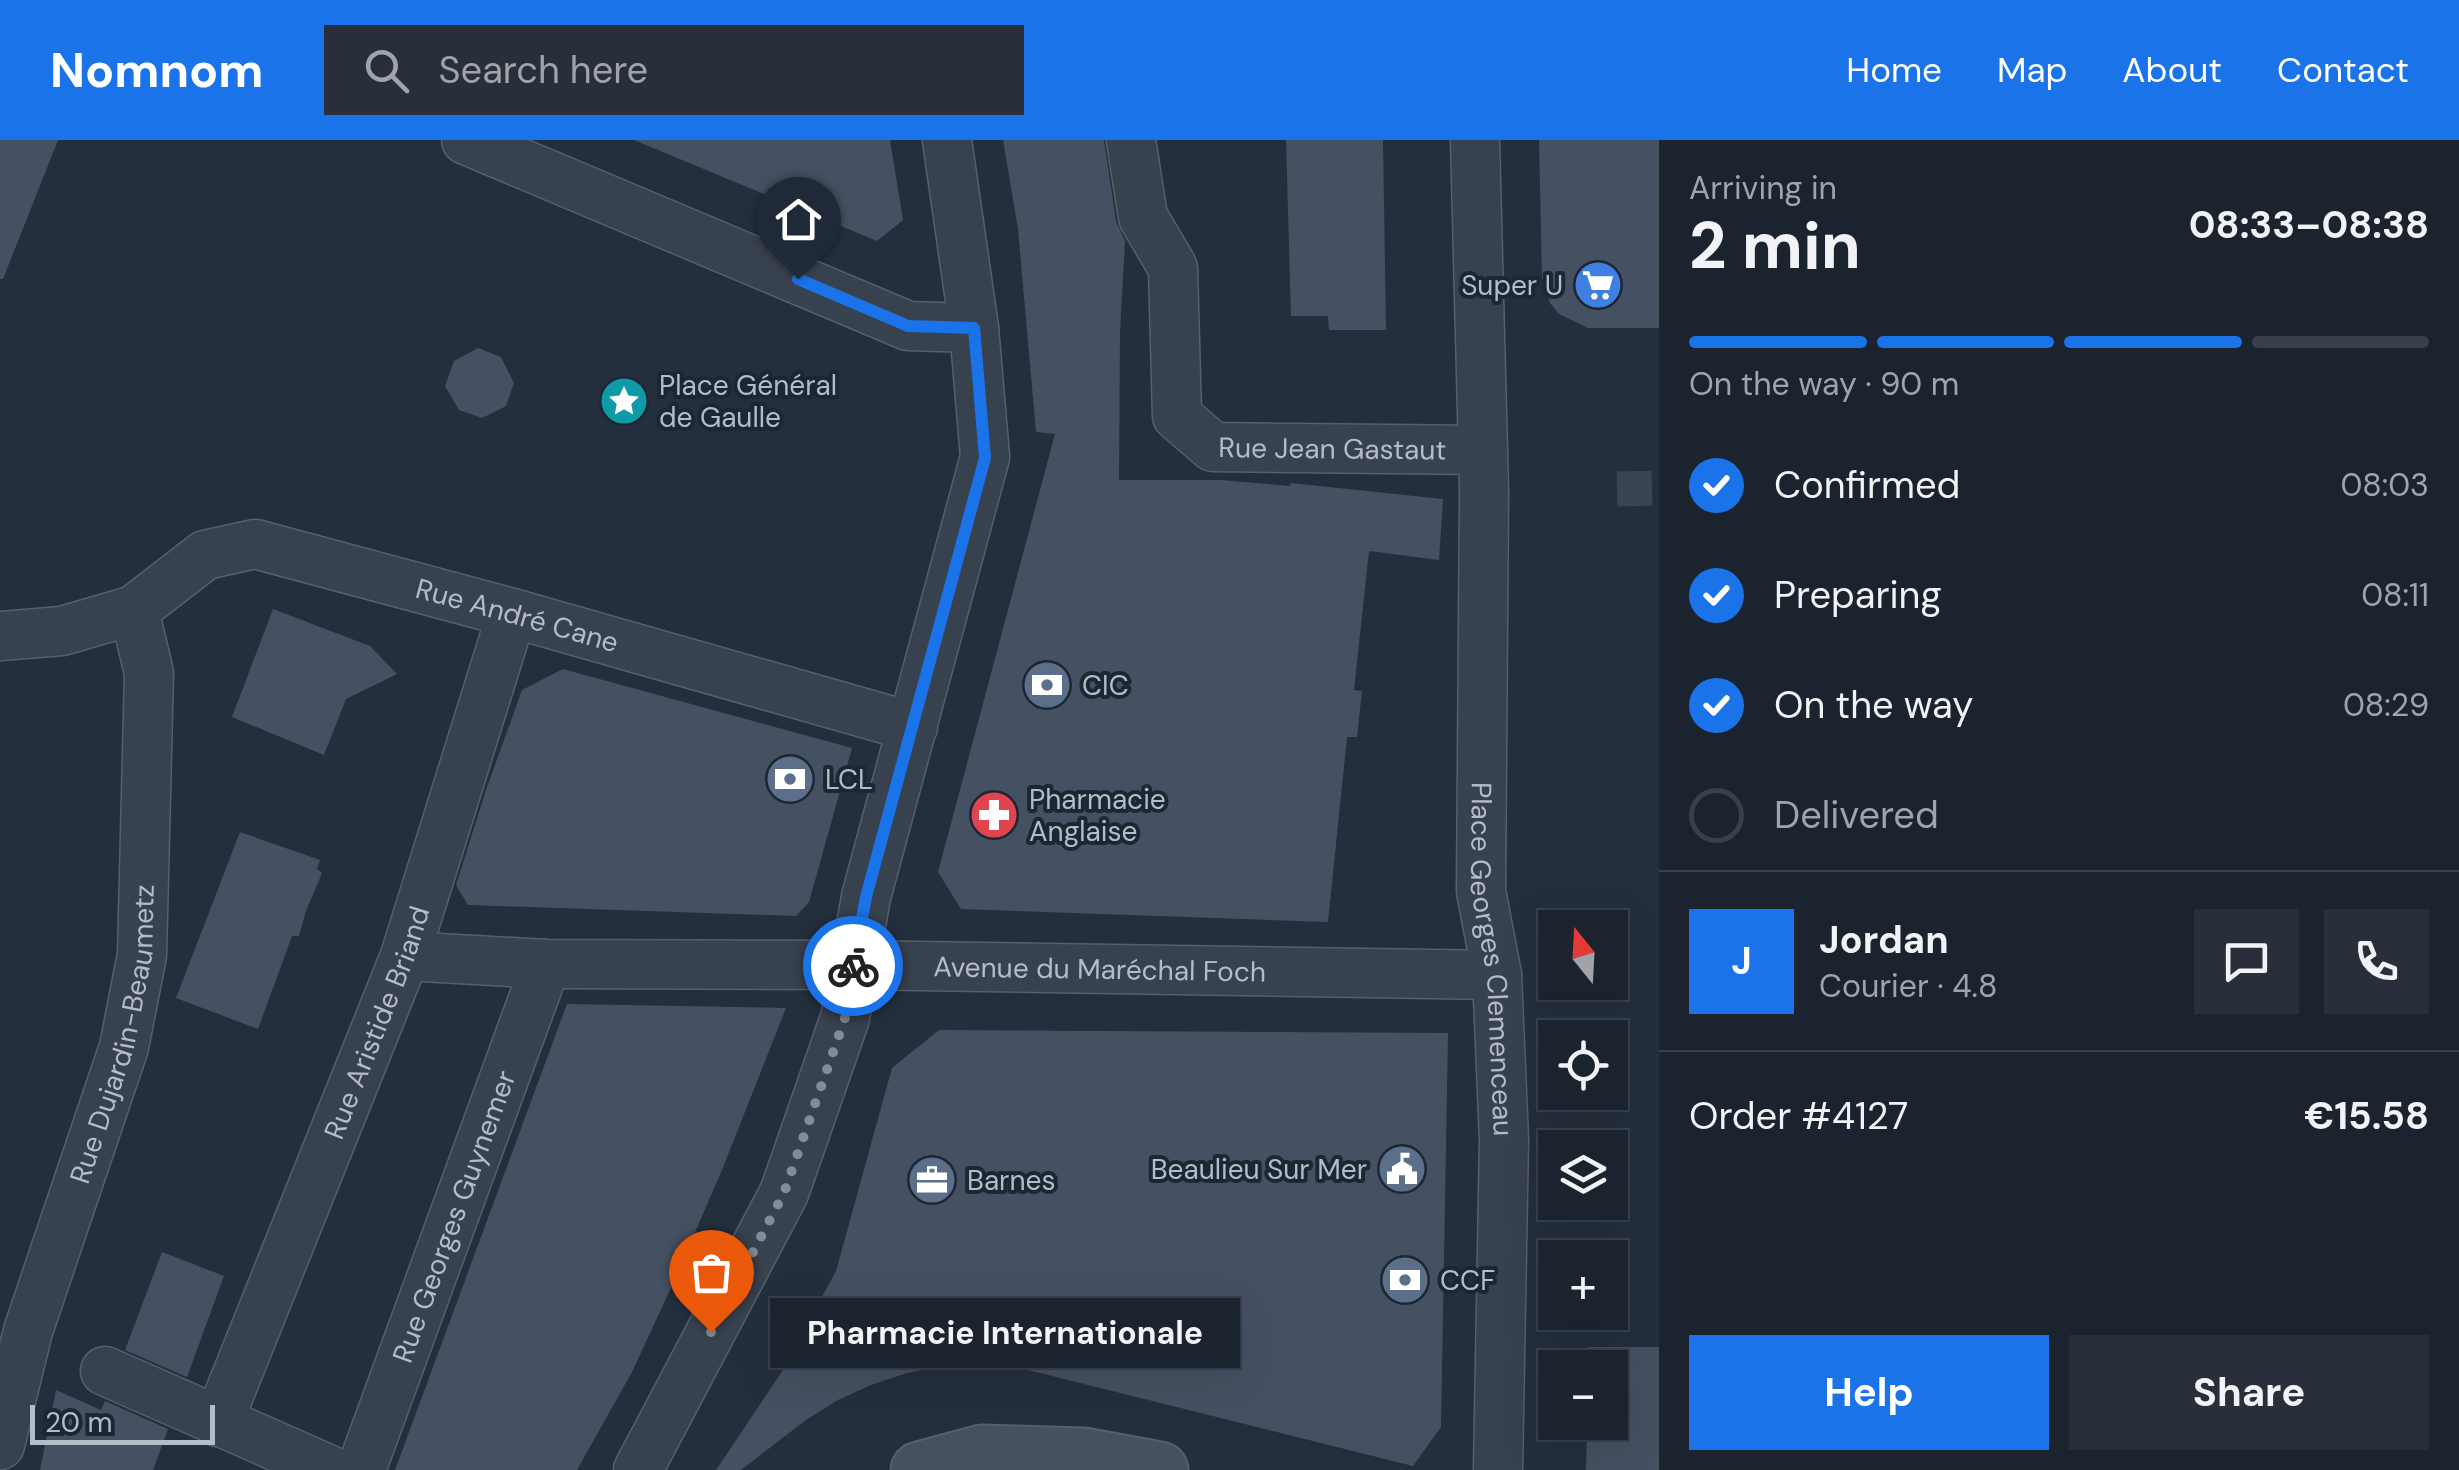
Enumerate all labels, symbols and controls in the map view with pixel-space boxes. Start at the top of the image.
search box [324,25,1024,115]
text: Nomnom [50,39,264,102]
icon: search [359,43,414,98]
text: Search here [439,45,648,95]
text: Home [1846,47,1942,93]
text: Map [1997,47,2067,93]
text: About [2122,47,2222,93]
text: Contact [2277,47,2409,93]
text: Arriving in [1689,167,1837,209]
pin [756,177,841,280]
icon: home [771,192,826,247]
text: 08:33–08:38 [2189,200,2429,250]
text: 2 min [1689,204,1861,288]
supermarket icon: Super U [1572,259,1624,311]
place label: Super U [1461,267,1563,304]
text: On the way · 90 m [1689,363,1959,405]
place label: Place Général de Gaulle [659,367,837,436]
place icon: Place Général de Gaulle [598,375,650,427]
street label: Rue Jean Gastaut [1218,429,1446,468]
icon: check [1689,458,1744,513]
text: Confirmed [1774,460,1960,510]
text: 08:03 [2340,464,2429,506]
icon: check [1689,568,1744,623]
street label: Rue André Cane [412,570,623,661]
text: Preparing [1774,570,1942,620]
text: 08:11 [2361,574,2429,616]
bank icon: CIC [1021,659,1073,711]
place label: CIC [1082,667,1129,704]
icon: check [1689,678,1744,733]
text: On the way [1774,680,1973,730]
text: 08:29 [2343,684,2429,726]
bank icon: LCL [764,753,816,805]
place label: LCL [825,761,873,798]
place label: Pharmacie Anglaise [1029,781,1166,850]
street label: Place Georges Clemenceau [1462,782,1522,1137]
pharmacy icon: Pharmacie Anglaise [968,789,1020,841]
text: Delivered [1774,790,1939,840]
street label: Rue Dujardin-Beaumetz [61,884,162,1188]
street label: Rue Aristide Briand [315,902,438,1144]
button: chat [2194,909,2299,1014]
button: phone [2324,909,2429,1014]
north arrow [1538,910,1628,1000]
map controls [1538,910,1628,1440]
text: Jordan [1819,915,1949,965]
courier [803,916,903,1016]
text: J [1731,936,1752,986]
icon: bike [826,939,881,994]
street label: Avenue du Maréchal Foch [933,948,1266,990]
text: Courier · 4.8 [1819,965,1997,1007]
button: locate [1538,1020,1628,1110]
street label: Rue Georges Guynemer [383,1065,524,1368]
text: Order #4127 [1689,1091,1908,1141]
text: €15.58 [2304,1091,2429,1141]
button: layers [1538,1130,1628,1220]
public building icon: Beaulieu Sur Mer [1376,1143,1428,1195]
place label: Beaulieu Sur Mer [1151,1151,1367,1188]
office icon: Barnes [906,1154,958,1206]
place label: Barnes [967,1162,1056,1199]
pin [669,1230,754,1333]
button: + [1538,1240,1628,1330]
icon: bag [684,1245,739,1300]
bank icon: CCF [1379,1254,1431,1306]
place label: CCF [1440,1262,1495,1299]
callout: Pharmacie Internationale [771,1297,1241,1367]
text: Pharmacie Internationale [807,1312,1203,1354]
button: Help [1689,1335,2049,1450]
button: Share [2069,1335,2429,1450]
button: − [1538,1350,1628,1440]
scale bar [30,1400,215,1444]
text: 20 m [45,1404,112,1441]

